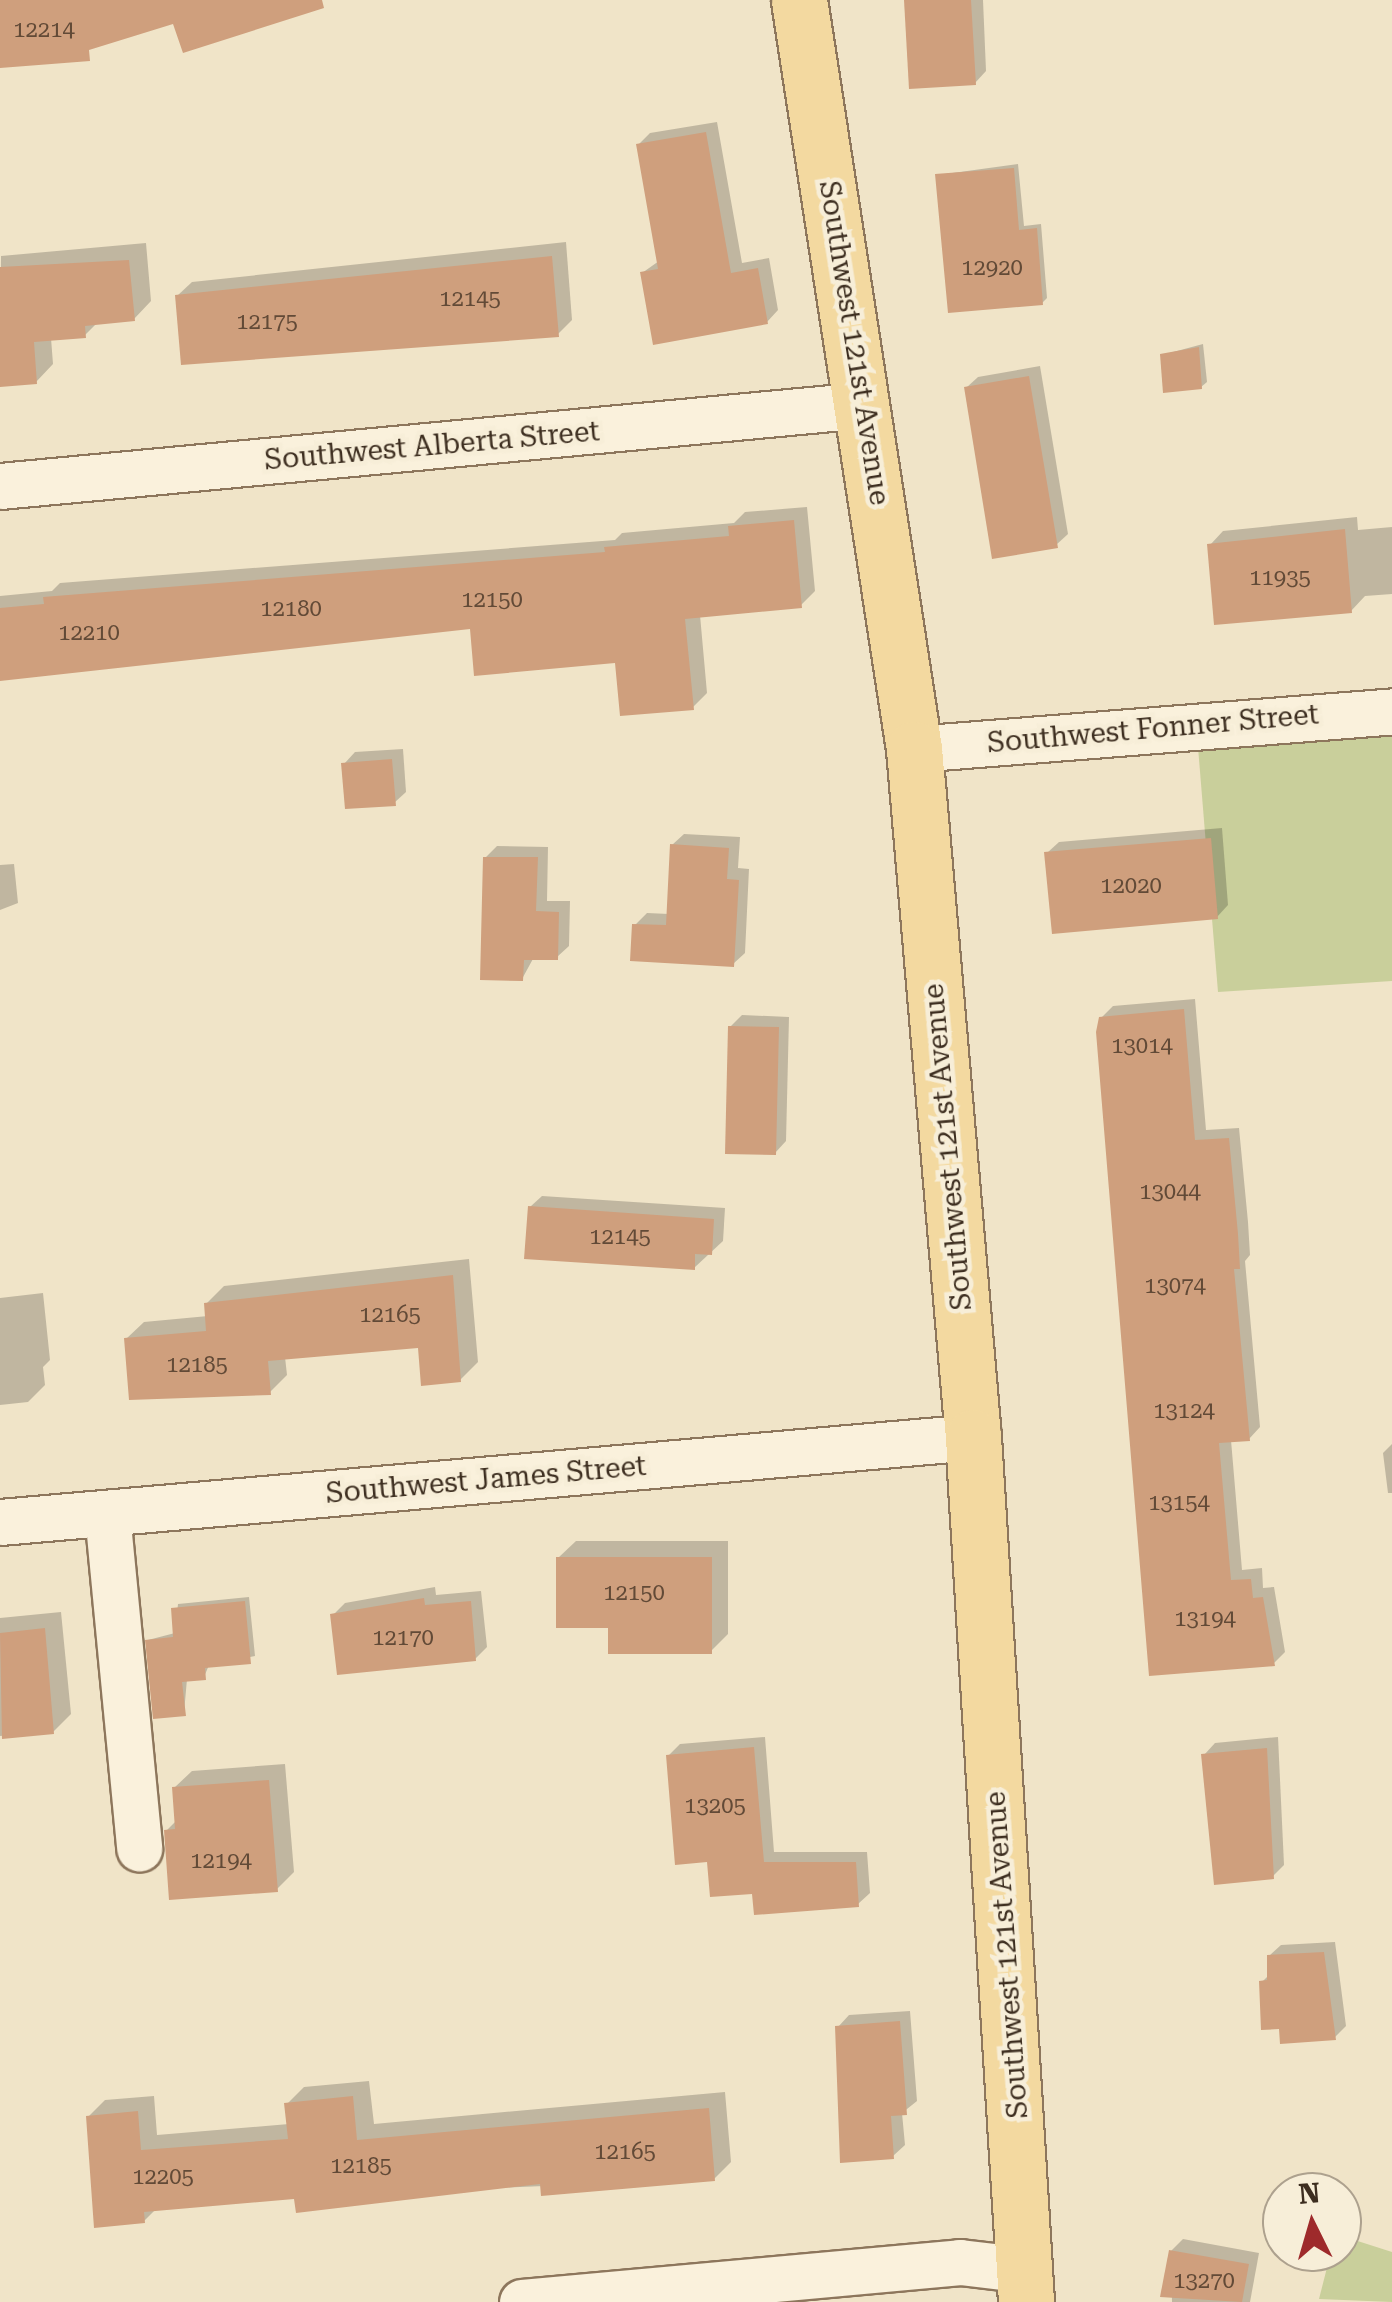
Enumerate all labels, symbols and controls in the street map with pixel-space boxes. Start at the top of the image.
house number: 12214 [13,17,75,43]
street label: Southwest 121st Avenue [812,178,896,508]
house number: 12920 [961,255,1023,281]
house number: 12145 [439,286,501,312]
house number: 12175 [236,309,298,335]
street label: Southwest Alberta Street [263,415,601,477]
house number: 11935 [1249,565,1311,591]
house number: 12150 [461,587,523,613]
house number: 12180 [260,596,322,622]
house number: 12210 [58,620,120,646]
street label: Southwest Fonner Street [986,698,1320,760]
house number: 12020 [1100,873,1162,899]
street label: Southwest 121st Avenue [917,982,979,1312]
house number: 13014 [1111,1033,1173,1059]
house number: 13044 [1139,1179,1201,1205]
house number: 12145 [589,1224,651,1250]
house number: 13074 [1144,1273,1206,1299]
house number: 12165 [359,1302,421,1328]
house number: 12185 [166,1352,228,1378]
house number: 13124 [1153,1398,1215,1424]
street label: Southwest James Street [324,1449,648,1511]
house number: 13154 [1148,1490,1210,1516]
house number: 12150 [603,1580,665,1606]
house number: 13194 [1174,1606,1236,1632]
house number: 12170 [372,1625,434,1651]
street label: Southwest 121st Avenue [979,1790,1035,2120]
house number: 13205 [684,1793,746,1819]
house number: 12194 [190,1848,252,1874]
house number: 12165 [594,2139,656,2165]
house number: 12185 [330,2153,392,2179]
house number: 12205 [132,2164,194,2190]
north arrow [1262,2172,1362,2272]
text: N [1297,2176,1322,2211]
house number: 13270 [1173,2268,1235,2294]

